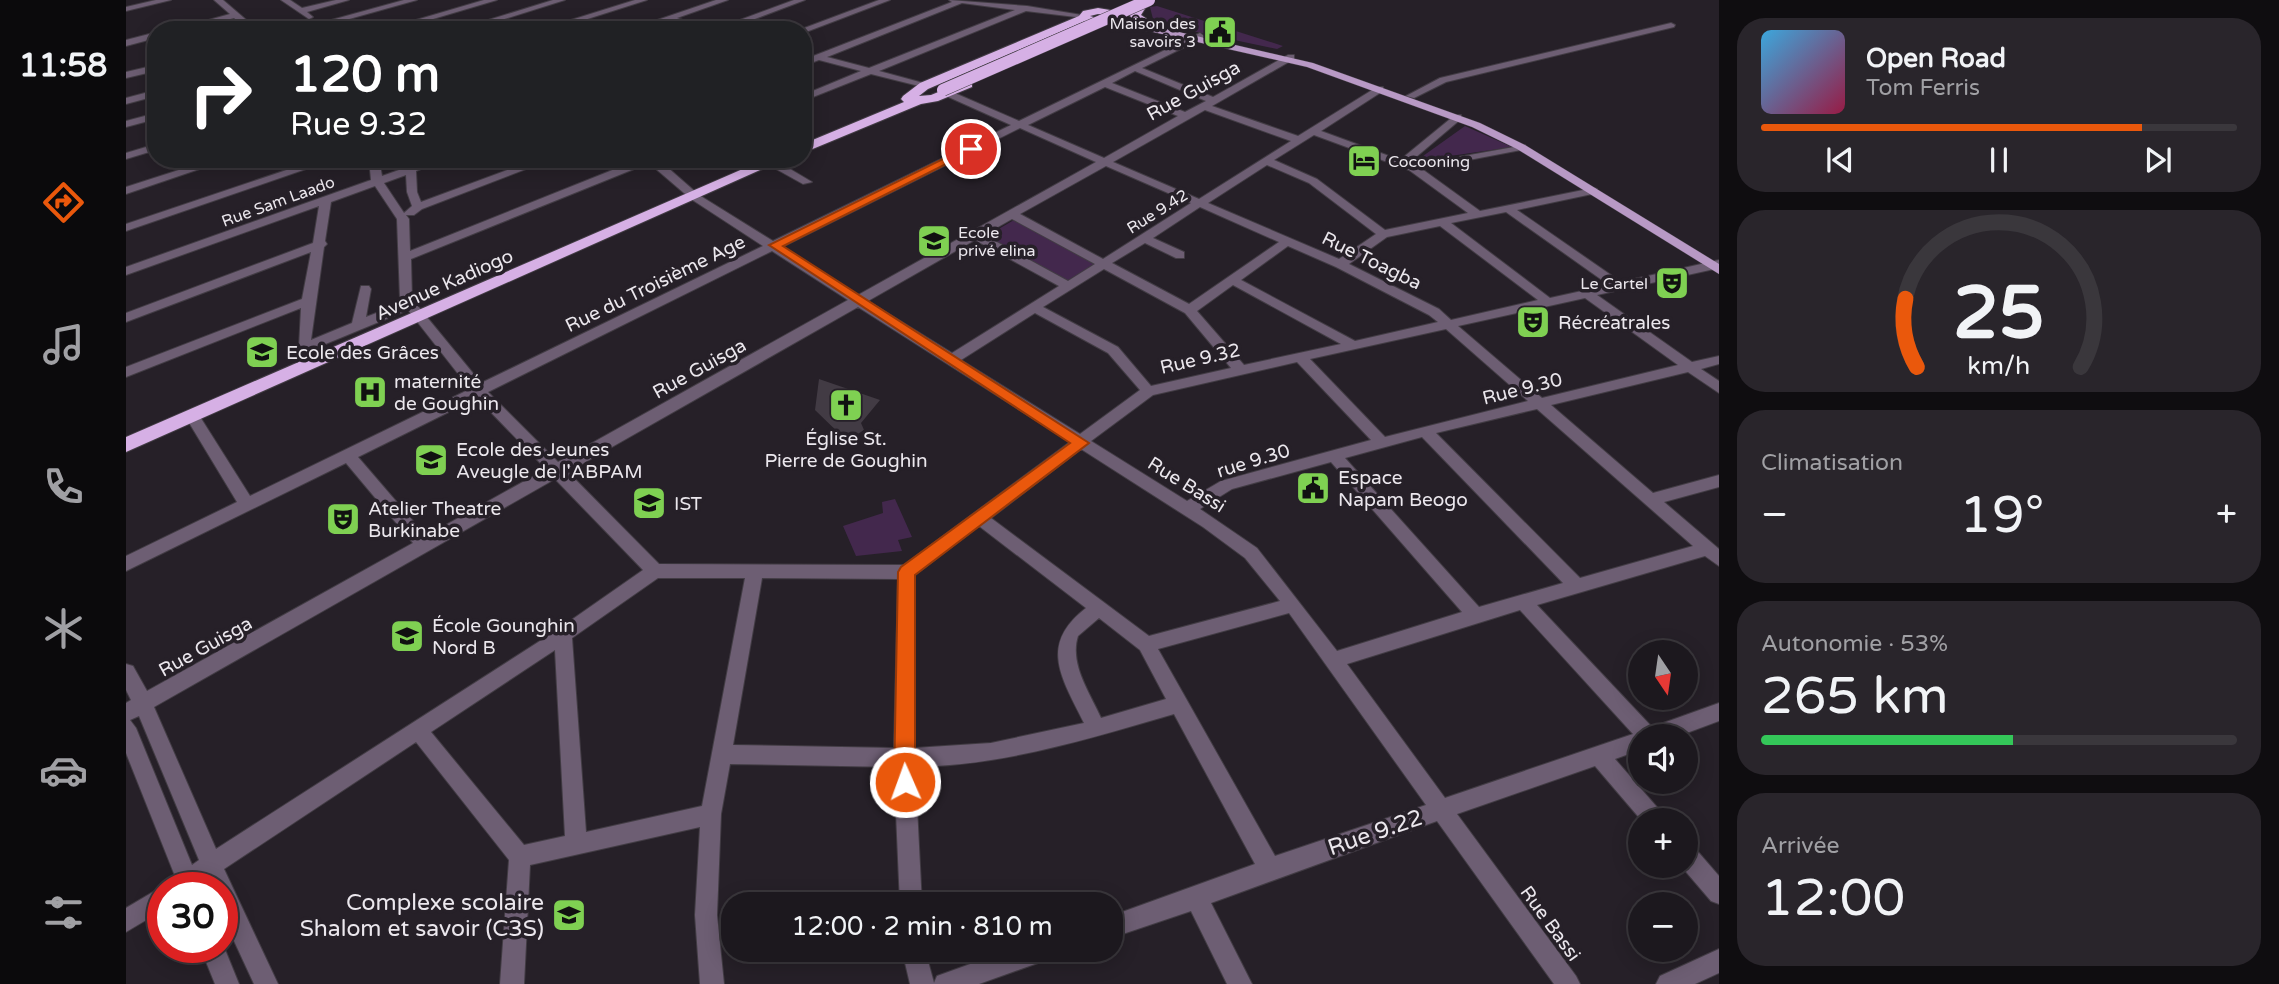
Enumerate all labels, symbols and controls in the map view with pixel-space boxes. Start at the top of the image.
public building icon: Maison des savoirs 3 [1201,13,1239,51]
place label: Maison des savoirs 3 [1109,14,1196,52]
text: Open Road [1866,43,2006,74]
text: 120 m [290,46,440,105]
text: 11:58 [19,47,107,85]
icon: right [175,49,266,140]
street label: Rue Guisga [1143,56,1244,126]
text: Tom Ferris [1866,74,1980,102]
text: Rue 9.32 [290,106,427,144]
pin [941,119,1001,179]
icon: arrive [952,130,990,168]
icon: previous [1821,141,1859,179]
icon: pause [1980,141,2018,179]
icon: next [2139,141,2177,179]
hotel icon: Cocooning [1345,142,1383,180]
place label: Cocooning [1388,152,1470,172]
street label: Rue Sam Laado [219,172,338,232]
icon: directions [39,178,88,227]
street label: Rue 9.42 [1123,185,1192,238]
school or university icon: Ecole privé elina [915,222,953,260]
place label: Ecole privé elina [958,223,1036,261]
street label: Rue Toagba [1318,227,1425,294]
street label: Rue du Troisième Age [562,231,749,337]
street label: Avenue Kadiogo [372,245,517,325]
theatre icon: Le Cartel [1653,264,1691,302]
text: 25 [1953,270,2045,358]
place label: Le Cartel [1580,274,1648,294]
theatre icon: Récréatrales [1514,303,1552,341]
place label: Récréatrales [1558,312,1670,334]
icon: music [39,320,88,369]
school or university icon: Ecole des Grâces [243,333,281,371]
street label: Rue Guisga [649,334,750,404]
street label: Rue 9.32 [1158,339,1242,379]
place label: Ecole des Grâces [286,342,439,364]
text: km/h [1968,350,2030,380]
street label: Rue 9.30 [1480,368,1565,410]
place label: maternité de Goughin [394,371,499,415]
hospital icon: maternité de Goughin [351,373,389,411]
church icon: Église St. Pierre de Goughin [827,386,865,424]
place label: Église St. Pierre de Goughin [764,428,928,472]
place label: Ecole des Jeunes Aveugle de l'ABPAM [456,439,643,483]
street label: rue 9.30 [1214,439,1293,482]
school or university icon: Ecole des Jeunes Aveugle de l'ABPAM [412,441,450,479]
text: Climatisation [1761,449,1903,477]
street label: Rue Bassi [1143,452,1229,517]
icon: phone [39,462,88,511]
place label: Espace Napam Beogo [1338,467,1468,511]
public building icon: Espace Napam Beogo [1294,469,1332,507]
school or university icon: IST [630,484,668,522]
text: 19° [1959,484,2044,547]
text: − [1761,492,1788,538]
text: + [2216,492,2237,538]
place label: IST [674,493,702,515]
place label: Atelier Theatre Burkinabe [368,498,501,542]
theatre icon: Atelier Theatre Burkinabe [324,500,362,538]
icon: climate [39,604,88,653]
street label: Rue Guisga [155,612,256,682]
place label: École Gounghin Nord B [432,615,575,659]
school or university icon: École Gounghin Nord B [388,617,426,655]
text: Autonomie · 53% [1761,630,1948,658]
north arrow [1628,640,1698,710]
map controls [1628,640,1698,962]
text: 265 km [1761,665,1949,728]
button: sound [1628,724,1698,794]
position arrow [868,745,942,819]
icon: car [39,746,88,795]
street label: Rue 9.22 [1324,804,1427,862]
button: + [1628,808,1698,878]
text: Arrivée [1761,832,1839,860]
text: 12:00 [1761,867,1905,930]
speed limit sign: 30 [147,872,238,963]
street label: Rue Bassi [1516,882,1585,965]
icon: filters [39,888,88,937]
place label: Complexe scolaire Shalom et savoir (C3S) [300,889,544,943]
button: − [1628,892,1698,962]
school or university icon: Complexe scolaire Shalom et savoir (C3S) [550,896,588,934]
text: 12:00 · 2 min · 810 m [791,911,1053,942]

